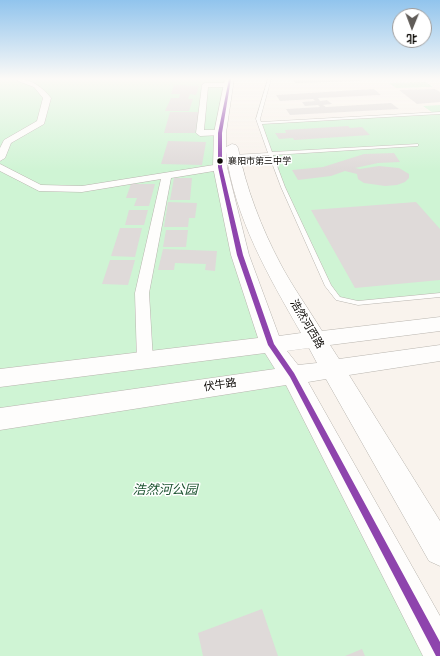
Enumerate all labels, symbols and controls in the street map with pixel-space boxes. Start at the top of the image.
north arrow [392,8,432,48]
text: 北 [406,33,417,45]
marker: 襄阳市第三中学 [215,156,225,166]
place label: 襄阳市第三中学 [228,156,291,166]
street label: 浩然河西路 [287,297,327,351]
street label: 伏牛路 [203,376,237,394]
park label: 浩然河公园 [133,482,197,498]

